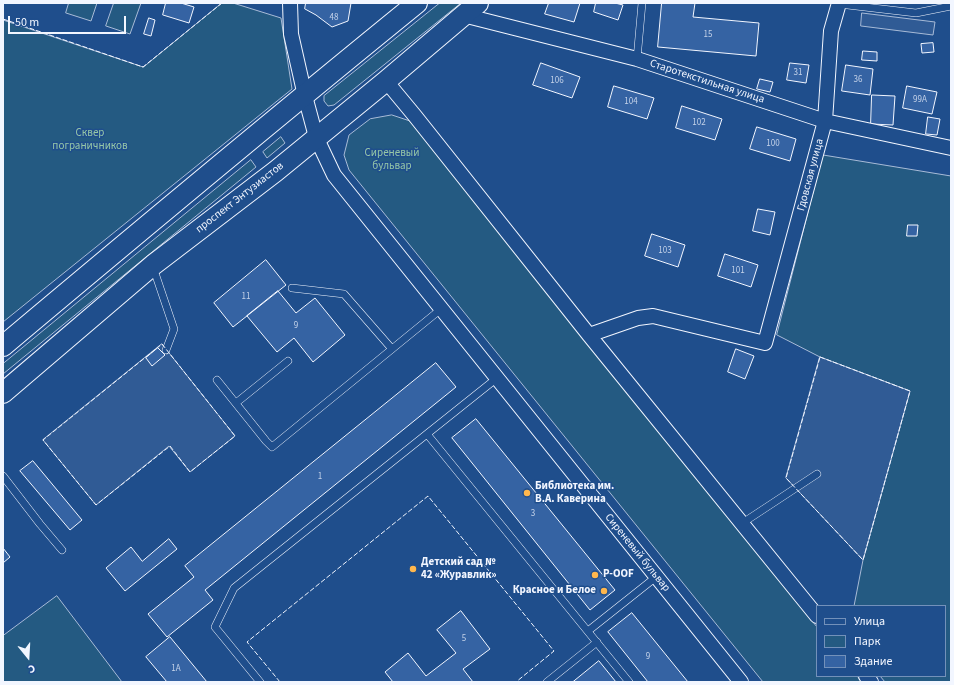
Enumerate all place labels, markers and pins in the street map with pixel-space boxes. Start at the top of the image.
place label: Библиотека им. В.А. Каверина [535,480,614,506]
marker: Библиотека им. В.А. Каверина [522,488,532,498]
place label: Детский сад № 42 «Журавлик» [421,556,497,582]
marker: Детский сад № 42 «Журавлик» [408,564,418,574]
place label: P-OOF [603,568,634,582]
marker: P-OOF [590,570,600,580]
place label: Красное и Белое [513,584,596,598]
marker: Красное и Белое [599,586,609,596]

